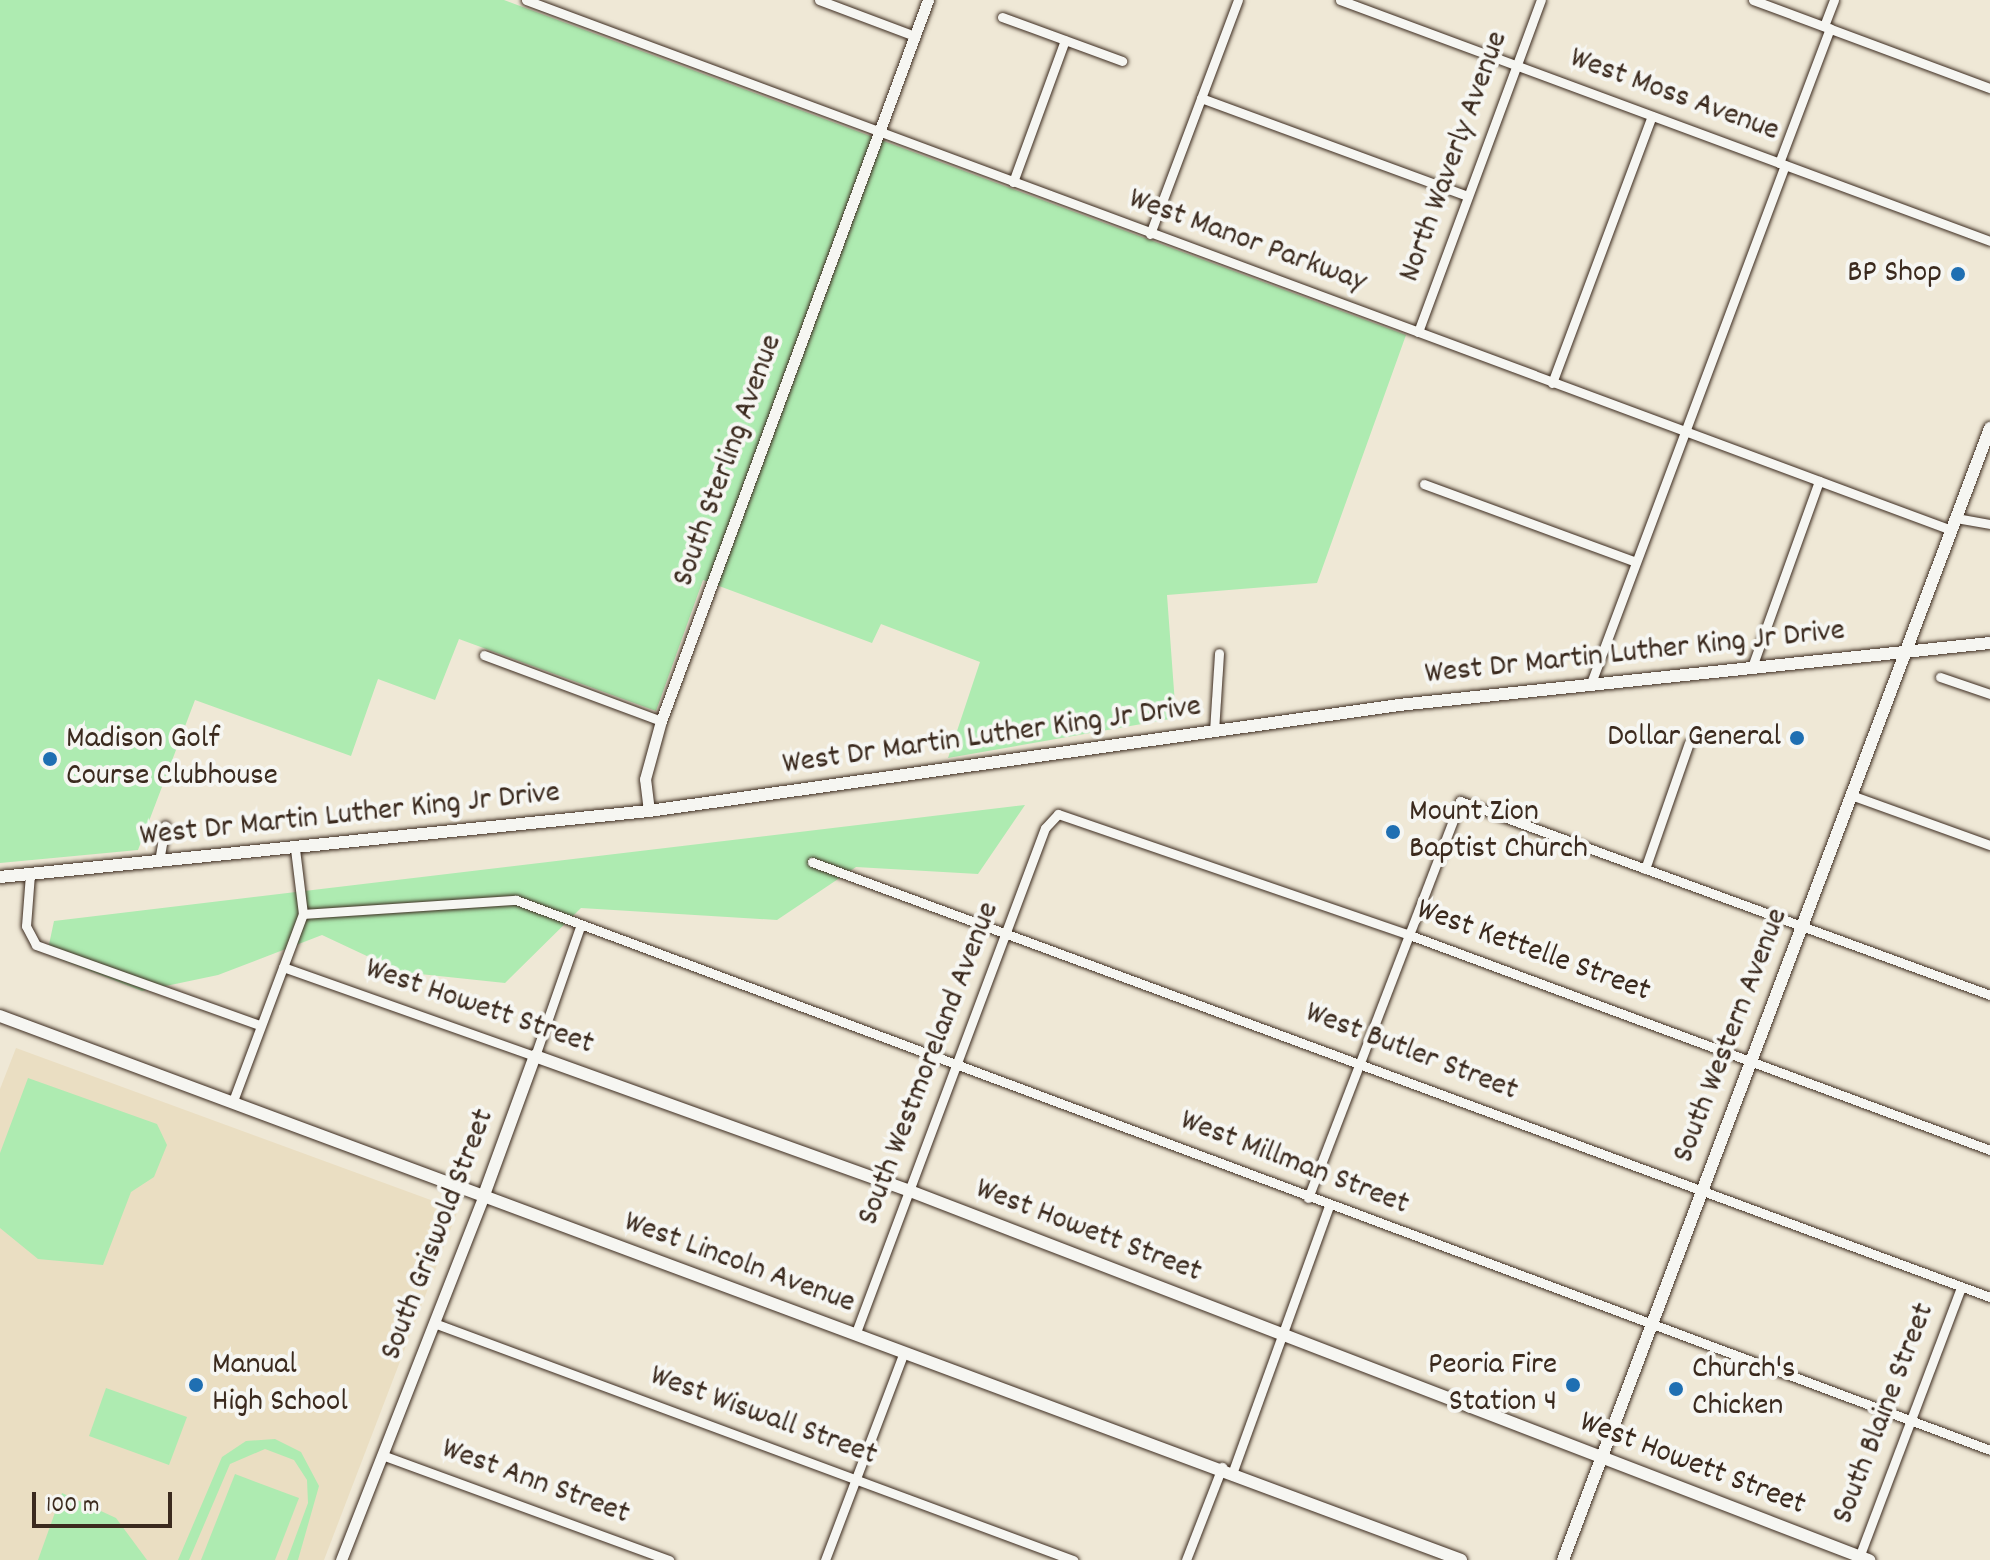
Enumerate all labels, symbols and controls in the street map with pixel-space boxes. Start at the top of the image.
street label: North Waverly Avenue [1392,26,1518,288]
street label: West Moss Avenue [1564,40,1784,152]
street label: West Manor Parkway [1123,181,1371,303]
place label: BP Shop [1847,255,1942,293]
marker: BP Shop [1949,265,1967,283]
street label: South Sterling Avenue [666,330,792,592]
street label: West Dr Martin Luther King Jr Drive [1423,613,1847,695]
street label: West Dr Martin Luther King Jr Drive [780,689,1204,785]
place label: Dollar General [1607,719,1781,757]
place label: Madison Golf Course Clubhouse [66,722,278,797]
marker: Dollar General [1788,729,1806,747]
marker: Madison Golf Course Clubhouse [41,750,59,768]
street label: West Dr Martin Luther King Jr Drive [138,775,562,857]
place label: Mount Zion Baptist Church [1409,795,1588,870]
marker: Mount Zion Baptist Church [1384,823,1402,841]
street label: West Kettelle Street [1411,892,1655,1012]
street label: South Westmoreland Avenue [851,897,1009,1231]
street label: South Western Avenue [1666,903,1798,1169]
street label: West Howett Street [360,951,598,1065]
street label: West Butler Street [1299,995,1523,1111]
street label: West Millman Street [1174,1103,1414,1225]
street label: South Griswold Street [373,1104,505,1366]
street label: West Howett Street [970,1171,1206,1293]
street label: West Lincoln Avenue [618,1204,860,1324]
street label: South Blaine Street [1825,1298,1945,1530]
place label: Manual High School [212,1348,348,1423]
place label: Peoria Fire Station 4 [1428,1348,1557,1423]
place label: Church's Chicken [1692,1352,1795,1427]
street label: West Wiswall Street [644,1358,882,1476]
marker: Manual High School [187,1376,205,1394]
marker: Peoria Fire Station 4 [1564,1376,1582,1394]
marker: Church's Chicken [1667,1380,1685,1398]
street label: West Howett Street [1574,1404,1810,1526]
street label: West Ann Street [436,1431,634,1535]
scale bar [36,1476,176,1526]
text: 100 m [46,1489,99,1523]

